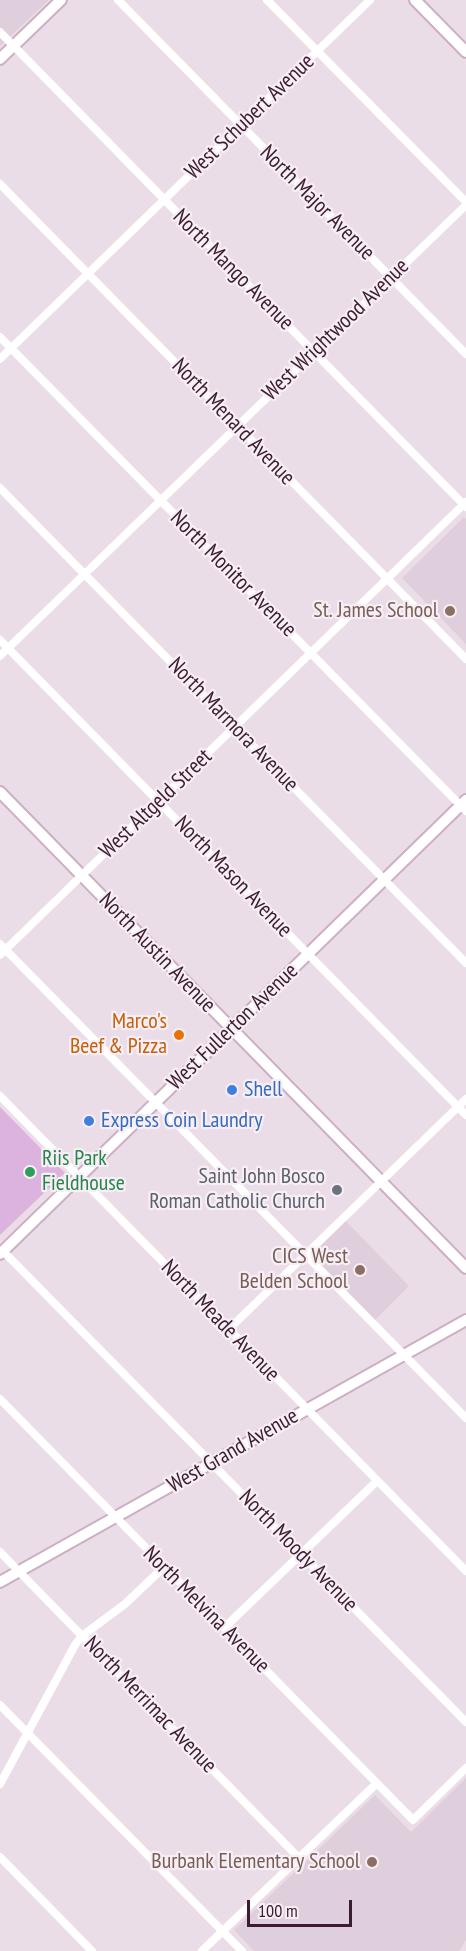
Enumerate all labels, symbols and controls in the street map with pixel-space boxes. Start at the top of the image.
street label: West Schubert Avenue [180,49,320,185]
street label: North Major Avenue [254,140,380,266]
street label: North Mango Avenue [167,204,299,336]
street label: West Wrightwood Avenue [257,253,415,407]
street label: North Menard Avenue [166,353,300,491]
street label: North Monitor Avenue [164,505,302,643]
place label: St. James School [313,598,438,624]
marker: St. James School [443,604,457,618]
street label: North Marmora Avenue [162,652,304,798]
street label: West Altgeld Street [94,744,218,864]
street label: North Mason Avenue [169,811,297,943]
street label: North Austin Avenue [93,888,221,1018]
street label: West Fullerton Avenue [162,958,304,1096]
place label: Marco's Beef & Pizza [70,1009,167,1060]
marker: Marco's Beef & Pizza [172,1028,186,1042]
place label: Shell [244,1077,282,1103]
marker: Shell [225,1083,239,1097]
place label: Express Coin Laundry [101,1108,262,1134]
marker: Express Coin Laundry [82,1114,96,1128]
place label: Riis Park Fieldhouse [42,1146,125,1198]
place label: Saint John Bosco Roman Catholic Church [149,1164,325,1216]
marker: Riis Park Fieldhouse [23,1165,37,1179]
marker: Saint John Bosco Roman Catholic Church [330,1183,344,1197]
place label: CICS West Belden School [239,1244,348,1296]
street label: North Meade Avenue [155,1255,285,1387]
marker: CICS West Belden School [353,1263,367,1277]
street label: West Grand Avenue [163,1403,303,1499]
street label: North Moody Avenue [233,1484,363,1618]
street label: North Melvina Avenue [137,1541,275,1679]
street label: North Merrimac Avenue [78,1631,222,1779]
place label: Burbank Elementary School [151,1849,360,1875]
marker: Burbank Elementary School [365,1855,379,1869]
scale bar [250,1888,355,1926]
text: 100 m [258,1899,298,1922]

